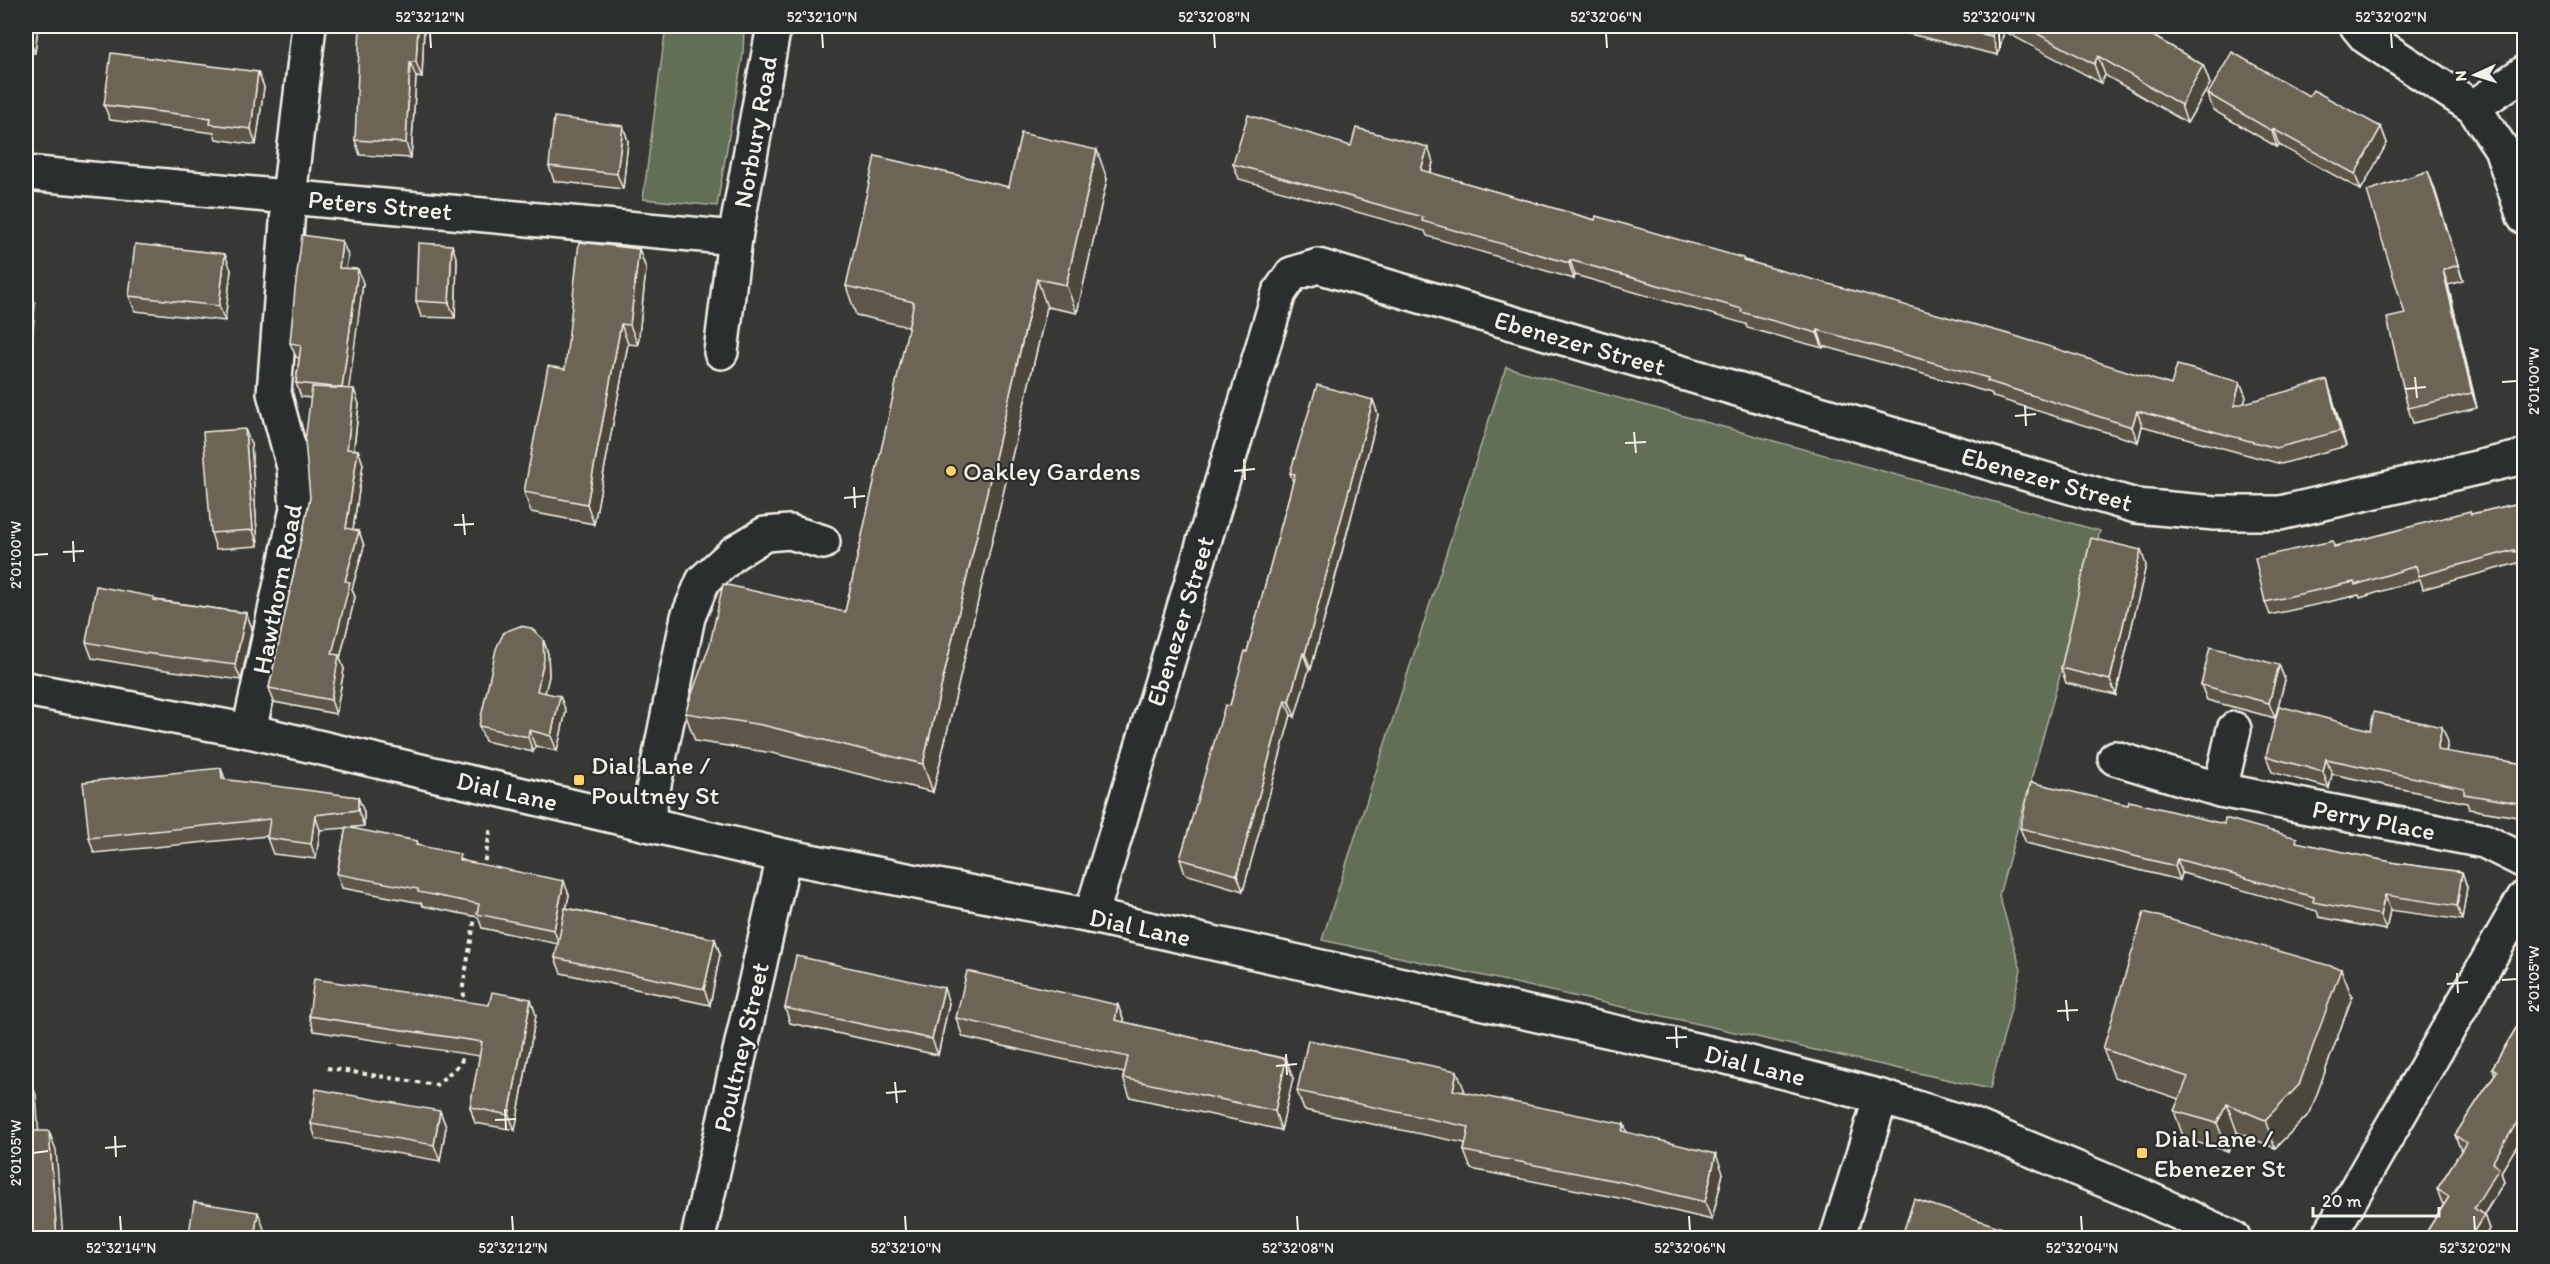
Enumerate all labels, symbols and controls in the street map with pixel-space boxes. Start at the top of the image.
text: 52°32'12"N [395,8,465,26]
text: 52°32'10"N [787,8,857,26]
text: 52°32'08"N [1178,8,1250,26]
text: 52°32'06"N [1570,8,1642,26]
text: 52°32'04"N [1963,8,2035,26]
text: 52°32'02"N [2355,8,2427,26]
north arrow [2445,45,2505,105]
street label: Norbury Road [726,53,784,210]
text: N [2451,70,2470,82]
street label: Peters Street [307,183,454,227]
street label: Ebenezer Street [1491,303,1669,383]
text: 2°01'00"W [2525,347,2543,415]
street label: Ebenezer Street [1958,439,2136,519]
place label: Oakley Gardens [963,455,1141,487]
marker: Oakley Gardens [944,464,958,478]
street label: Hawthorn Road [245,501,309,677]
text: 2°01'00"W [7,521,25,589]
street label: Ebenezer Street [1139,532,1221,710]
place label: Dial Lane / Poultney St [591,749,720,811]
street label: Dial Lane [453,764,561,818]
marker: Dial Lane / Poultney St [572,773,586,787]
street label: Perry Place [2310,792,2438,848]
street label: Dial Lane [1086,901,1194,953]
text: 2°01'05"W [2525,945,2543,1012]
street label: Poultney Street [706,959,776,1135]
street label: Dial Lane [1701,1037,1809,1093]
text: 2°01'05"W [7,1119,25,1186]
place label: Dial Lane / Ebenezer St [2154,1122,2286,1184]
marker: Dial Lane / Ebenezer St [2135,1146,2149,1160]
scale bar [2313,1180,2439,1218]
text: 20 m [2322,1190,2362,1212]
text: 52°32'14"N [86,1239,156,1257]
text: 52°32'12"N [478,1239,548,1257]
text: 52°32'10"N [871,1239,941,1257]
text: 52°32'08"N [1262,1239,1334,1257]
text: 52°32'06"N [1654,1239,1726,1257]
text: 52°32'04"N [2046,1239,2118,1257]
text: 52°32'02"N [2439,1239,2511,1257]

